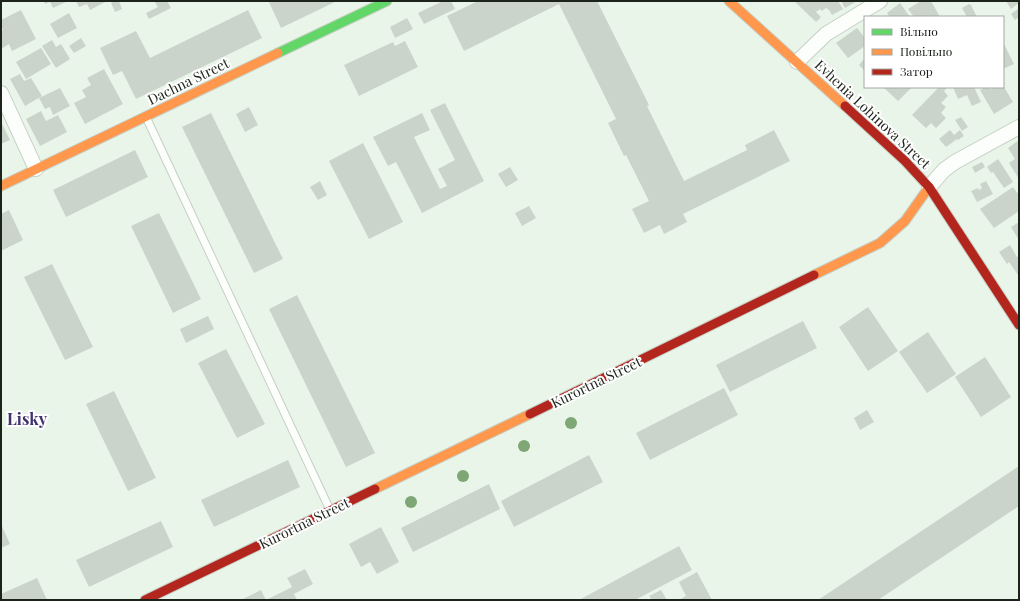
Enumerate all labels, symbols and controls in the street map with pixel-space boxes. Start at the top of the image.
legend [864,16,1004,88]
text: Вільно [900,23,938,39]
text: Повільно [900,43,953,59]
street label: Dachna Street [144,53,233,109]
street label: Evhenia Lohinova Street [811,55,936,173]
text: Затор [900,63,933,79]
street label: Kurortna Street [548,351,645,412]
district label: Lisky [7,408,48,429]
street label: Kurortna Street [256,492,353,553]

